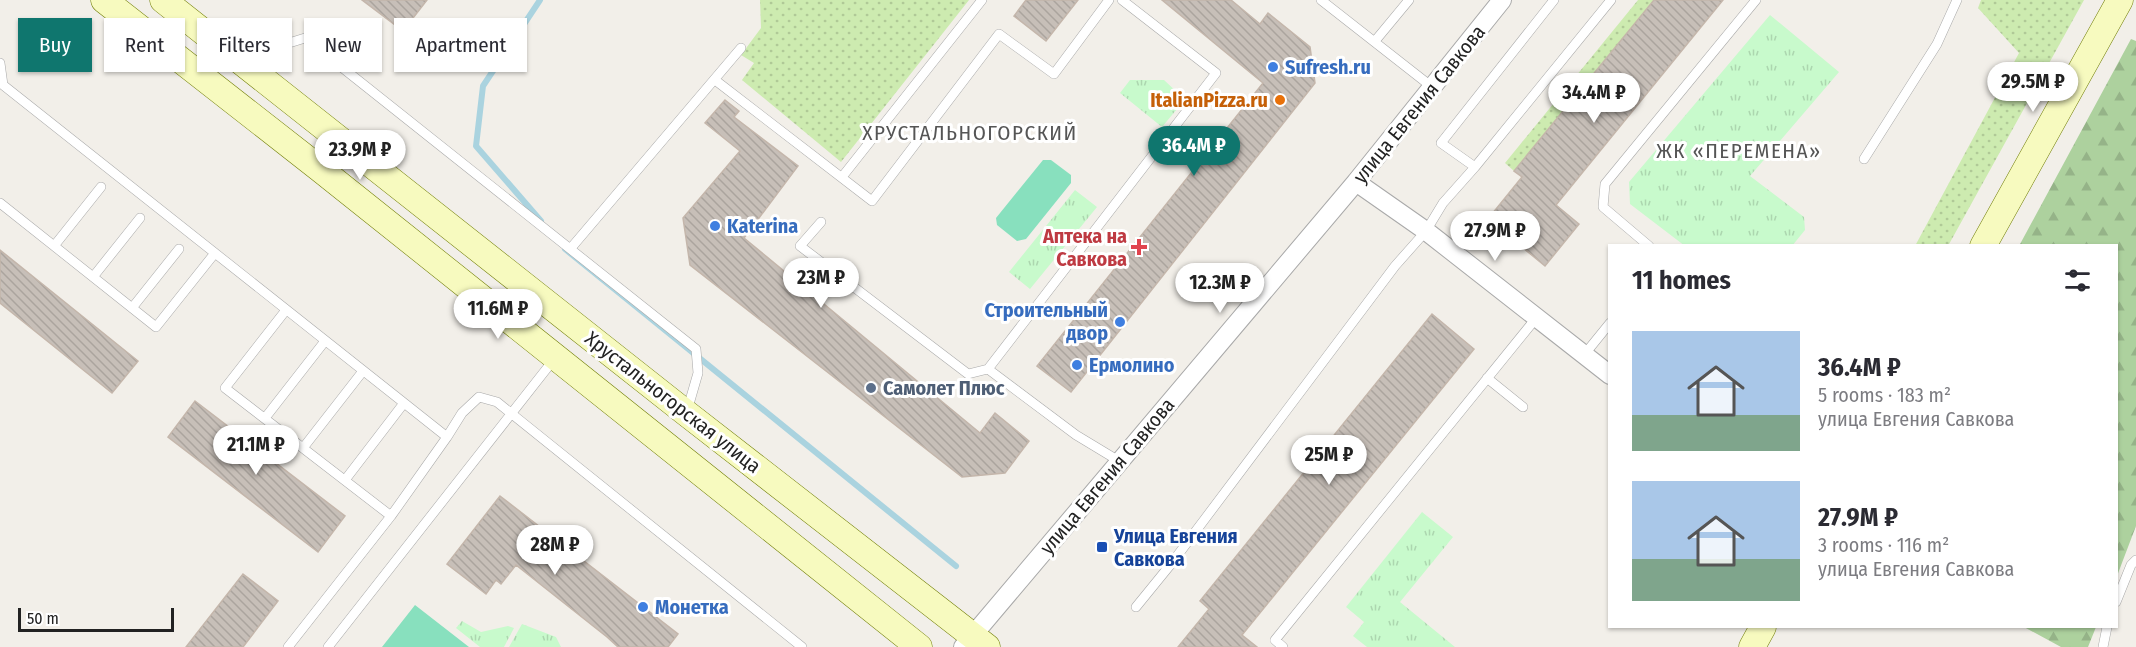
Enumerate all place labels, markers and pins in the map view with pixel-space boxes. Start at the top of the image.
place label: Sufresh.ru [1285,55,1371,79]
marker: Sufresh.ru [1266,60,1280,74]
pin: 29.5M ₽ [1978,62,2088,113]
pin: 34.4M ₽ [1539,73,1649,124]
place label: ItalianPizza.ru [1150,88,1268,112]
marker: ItalianPizza.ru [1273,93,1287,107]
pin: 36.4M ₽ [1139,126,1249,177]
pin: 23.9M ₽ [305,130,415,181]
pin: 27.9M ₽ [1440,211,1550,262]
place label: Katerina [727,214,798,238]
marker: Katerina [708,219,722,233]
place label: Аптека на Савкова [1042,224,1127,271]
marker: Аптека на Савкова [1132,240,1146,254]
pin: 23M ₽ [779,258,863,309]
pin: 12.3M ₽ [1165,263,1275,314]
pin: 11.6M ₽ [443,289,553,340]
place label: Строительный двор [984,298,1108,345]
marker: Строительный двор [1113,315,1127,329]
place label: Ермолино [1089,353,1175,377]
marker: Ермолино [1070,358,1084,372]
place label: Самолет Плюс [883,376,1005,400]
marker: Самолет Плюс [864,381,878,395]
pin: 21.1M ₽ [201,425,311,476]
pin: 25M ₽ [1287,435,1371,486]
place label: Улица Евгения Савкова [1113,524,1238,571]
pin: 28M ₽ [513,525,597,576]
marker: Улица Евгения Савкова [1095,540,1109,554]
place label: Монетка [655,595,729,619]
marker: Монетка [636,600,650,614]

